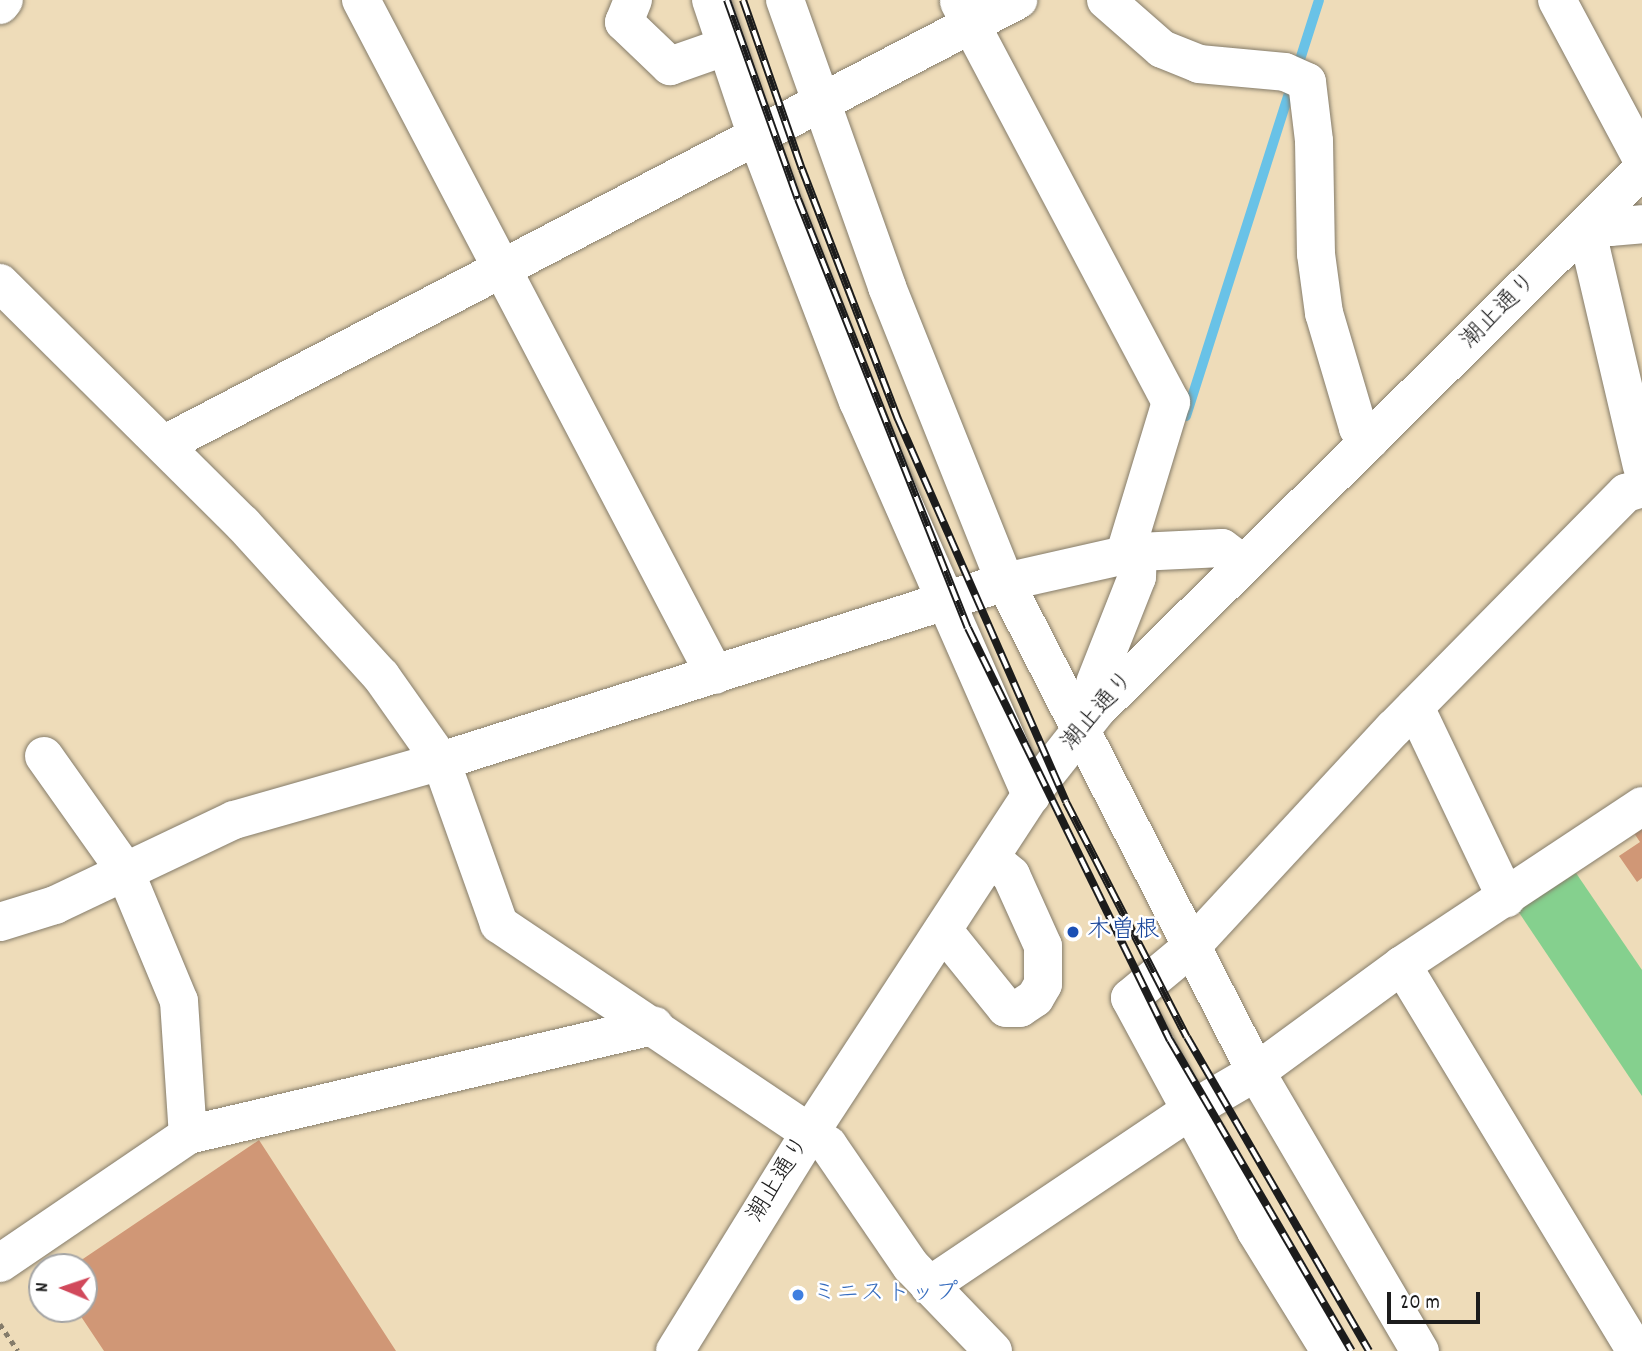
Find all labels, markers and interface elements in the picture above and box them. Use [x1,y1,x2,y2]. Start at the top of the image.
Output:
street label: 潮止通り [1456,268,1544,356]
street label: 潮止通り [1057,666,1141,758]
place label: 木曽根 [1087,918,1159,946]
marker: 木曽根 [1065,924,1081,940]
street label: 潮止通り [742,1132,818,1228]
north arrow [28,1253,98,1323]
scale bar [1390,1278,1483,1322]
place label: ミニストップ [812,1281,956,1309]
text: N [30,1282,57,1292]
marker: ミニストップ [790,1287,806,1303]
text: 20 m [1400,1289,1440,1319]

